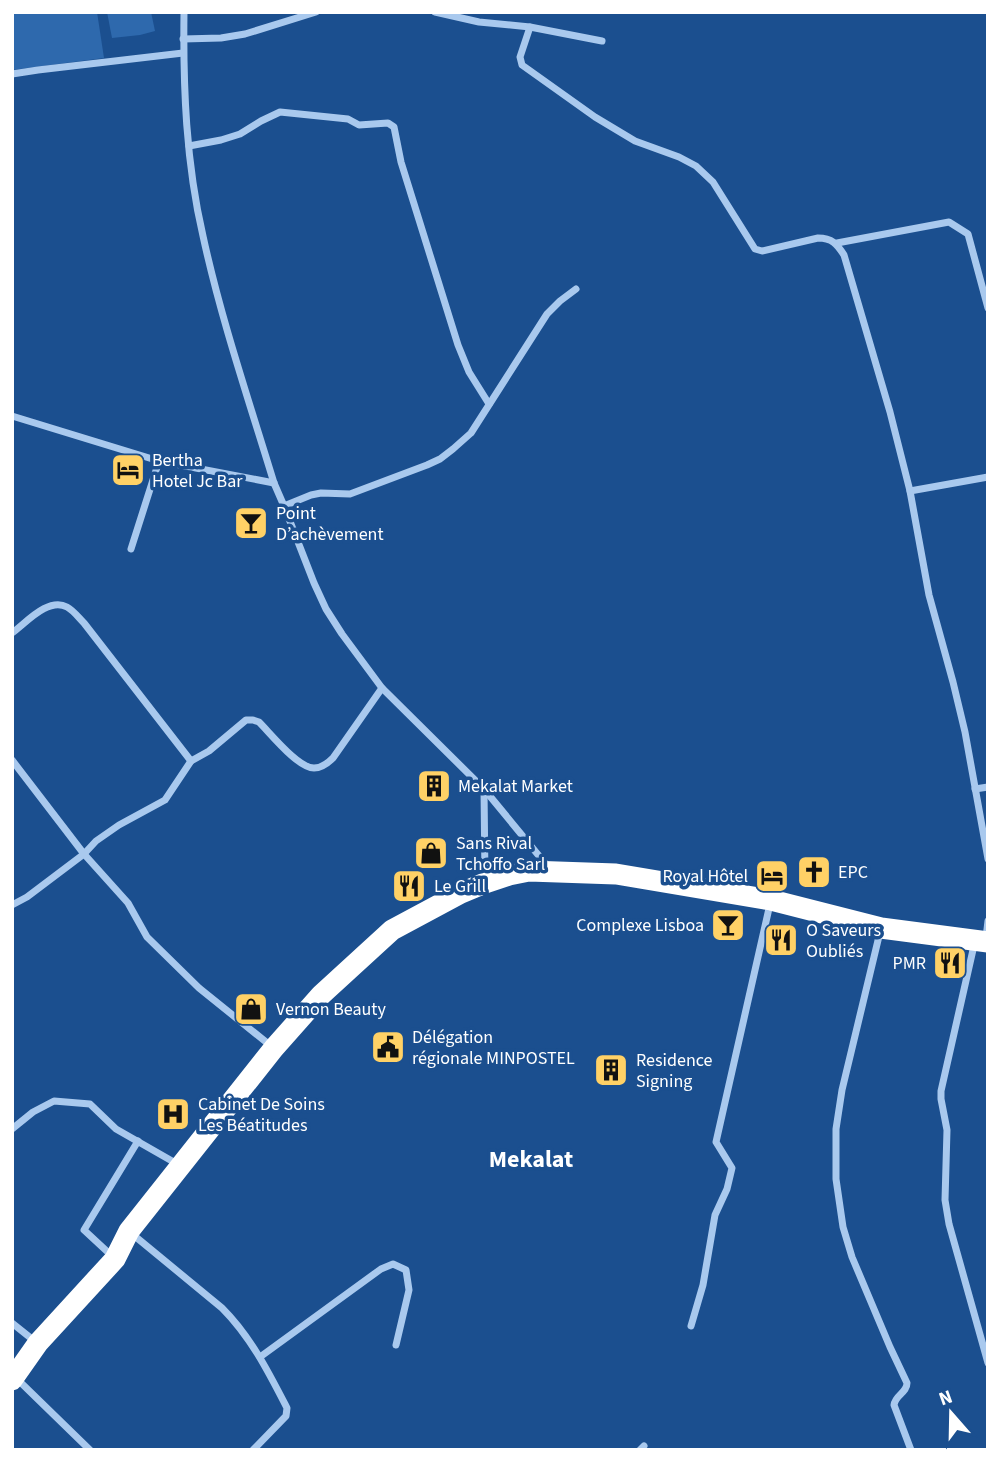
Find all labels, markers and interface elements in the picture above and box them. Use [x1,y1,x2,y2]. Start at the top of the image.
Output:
place label: Bertha Hotel Jc Bar [152,448,243,494]
hotel icon: Bertha Hotel Jc Bar [109,451,147,489]
place label: Point D’achèvement [276,501,384,547]
bar icon: Point D’achèvement [232,504,270,542]
building icon: Mekalat Market [415,767,453,805]
place label: Mekalat Market [458,774,573,799]
place label: Sans Rival Tchoffo Sarl [456,831,545,877]
shop icon: Sans Rival Tchoffo Sarl [412,834,450,872]
church icon: EPC [795,853,833,891]
hotel icon: Royal Hôtel [753,857,791,895]
place label: EPC [838,860,868,885]
place label: Royal Hôtel [662,864,748,889]
restaurant icon: Le Grill [390,867,428,905]
place label: Le Grill [434,874,486,899]
bar icon: Complexe Lisboa [709,906,747,944]
place label: Complexe Lisboa [576,913,704,938]
place label: O Saveurs Oubliés [806,918,881,964]
restaurant icon: O Saveurs Oubliés [762,921,800,959]
restaurant icon: PMR [931,944,969,982]
place label: PMR [892,951,926,976]
shop icon: Vernon Beauty [232,990,270,1028]
place label: Vernon Beauty [276,997,386,1022]
place label: Délégation régionale MINPOSTEL [412,1025,575,1071]
public building icon: Délégation régionale MINPOSTEL [369,1028,407,1066]
place label: Residence Signing [636,1048,713,1094]
building icon: Residence Signing [592,1051,630,1089]
place label: Cabinet De Soins Les Béatitudes [198,1092,325,1138]
hospital icon: Cabinet De Soins Les Béatitudes [154,1095,192,1133]
district label: Mekalat [489,1142,573,1177]
north arrow [916,1378,986,1448]
text: N [935,1384,956,1413]

